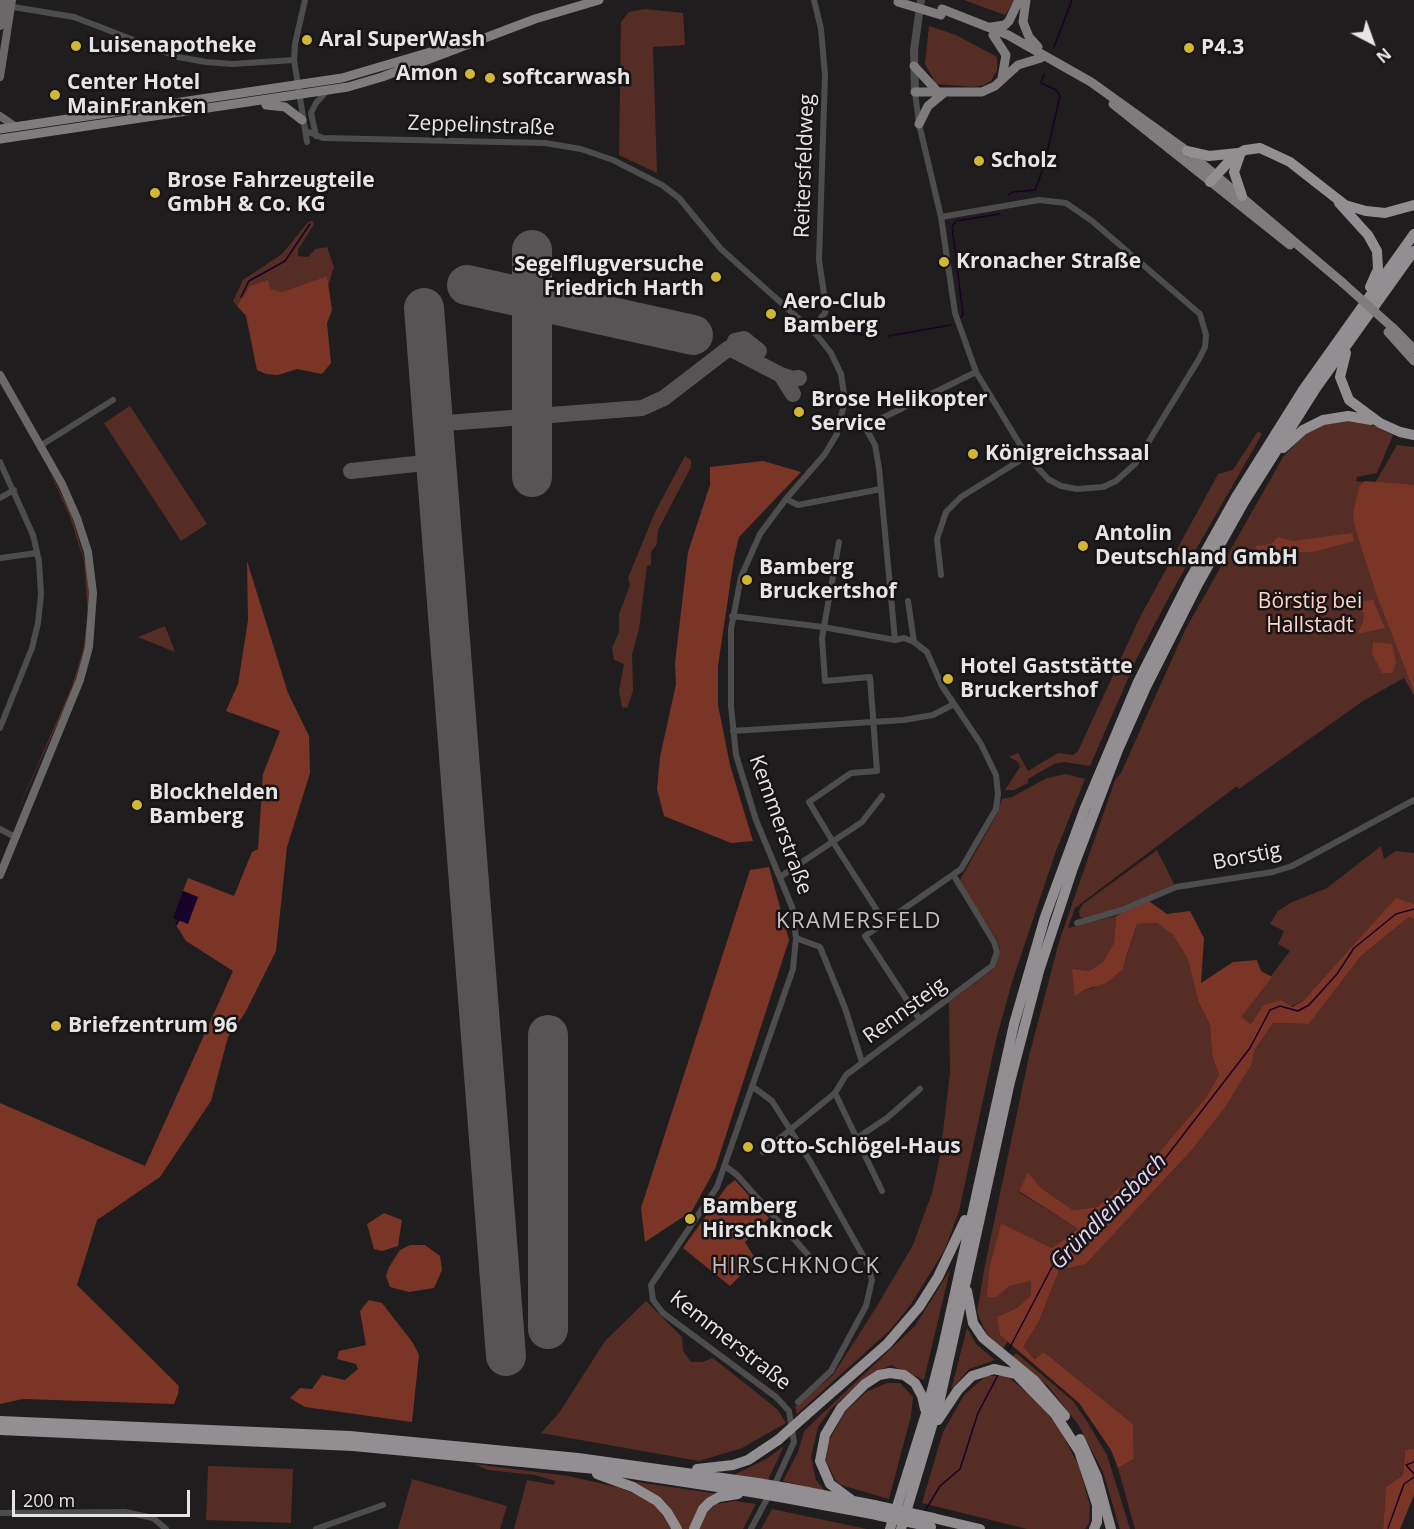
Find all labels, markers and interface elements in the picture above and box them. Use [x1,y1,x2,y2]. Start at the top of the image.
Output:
north arrow [1342,12,1402,72]
place label: Aral SuperWash [319,27,485,53]
place label: Luisenapotheke [88,33,256,59]
marker: Aral SuperWash [300,33,314,47]
place label: P4.3 [1201,35,1244,61]
marker: Luisenapotheke [69,39,83,53]
marker: P4.3 [1182,41,1196,55]
text: N [1372,43,1396,68]
place label: Amon [396,61,458,87]
place label: softcarwash [502,65,631,91]
marker: Amon [463,67,477,81]
place label: Center Hotel MainFranken [67,70,206,120]
marker: softcarwash [483,71,497,85]
marker: Center Hotel MainFranken [48,88,62,102]
street label: Reitersfeldweg [790,93,820,239]
street label: Zeppelinstraße [407,111,555,141]
place label: Scholz [991,148,1057,174]
marker: Scholz [972,154,986,168]
place label: Brose Fahrzeugteile GmbH & Co. KG [167,168,375,218]
marker: Brose Fahrzeugteile GmbH & Co. KG [148,186,162,200]
place label: Kronacher Straße [956,249,1141,275]
place label: Segelflugversuche Friedrich Harth [514,252,704,302]
marker: Kronacher Straße [937,255,951,269]
marker: Segelflugversuche Friedrich Harth [709,270,723,284]
place label: Aero-Club Bamberg [783,289,886,339]
marker: Aero-Club Bamberg [764,307,778,321]
place label: Brose Helikopter Service [811,387,988,437]
marker: Brose Helikopter Service [792,405,806,419]
place label: Königreichssaal [985,441,1150,467]
marker: Königreichssaal [966,447,980,461]
place label: Antolin Deutschland GmbH [1095,521,1298,571]
marker: Antolin Deutschland GmbH [1076,539,1090,553]
place label: Bamberg Bruckertshof [759,555,897,605]
marker: Bamberg Bruckertshof [740,573,754,587]
park label: Börstig bei Hallstadt [1258,589,1362,639]
place label: Hotel Gaststätte Bruckertshof [960,654,1133,704]
marker: Hotel Gaststätte Bruckertshof [941,672,955,686]
street label: Kemmerstraße [743,752,817,898]
place label: Blockhelden Bamberg [149,780,278,830]
marker: Blockhelden Bamberg [130,798,144,812]
street label: Borstig [1211,838,1283,876]
district label: KRAMERSFELD [776,909,942,935]
street label: Rennsteig [859,972,951,1050]
place label: Briefzentrum 96 [68,1013,238,1039]
marker: Briefzentrum 96 [49,1019,63,1033]
place label: Otto-Schlögel-Haus [760,1134,961,1160]
marker: Otto-Schlögel-Haus [741,1140,755,1154]
water label: Gründleinsbach [1045,1148,1173,1276]
place label: Bamberg Hirschknock [702,1194,833,1244]
marker: Bamberg Hirschknock [683,1212,697,1226]
district label: HIRSCHKNOCK [711,1254,881,1280]
street label: Kemmerstraße [665,1286,795,1396]
scale bar [15,1478,194,1516]
text: 200 m [23,1488,75,1512]

